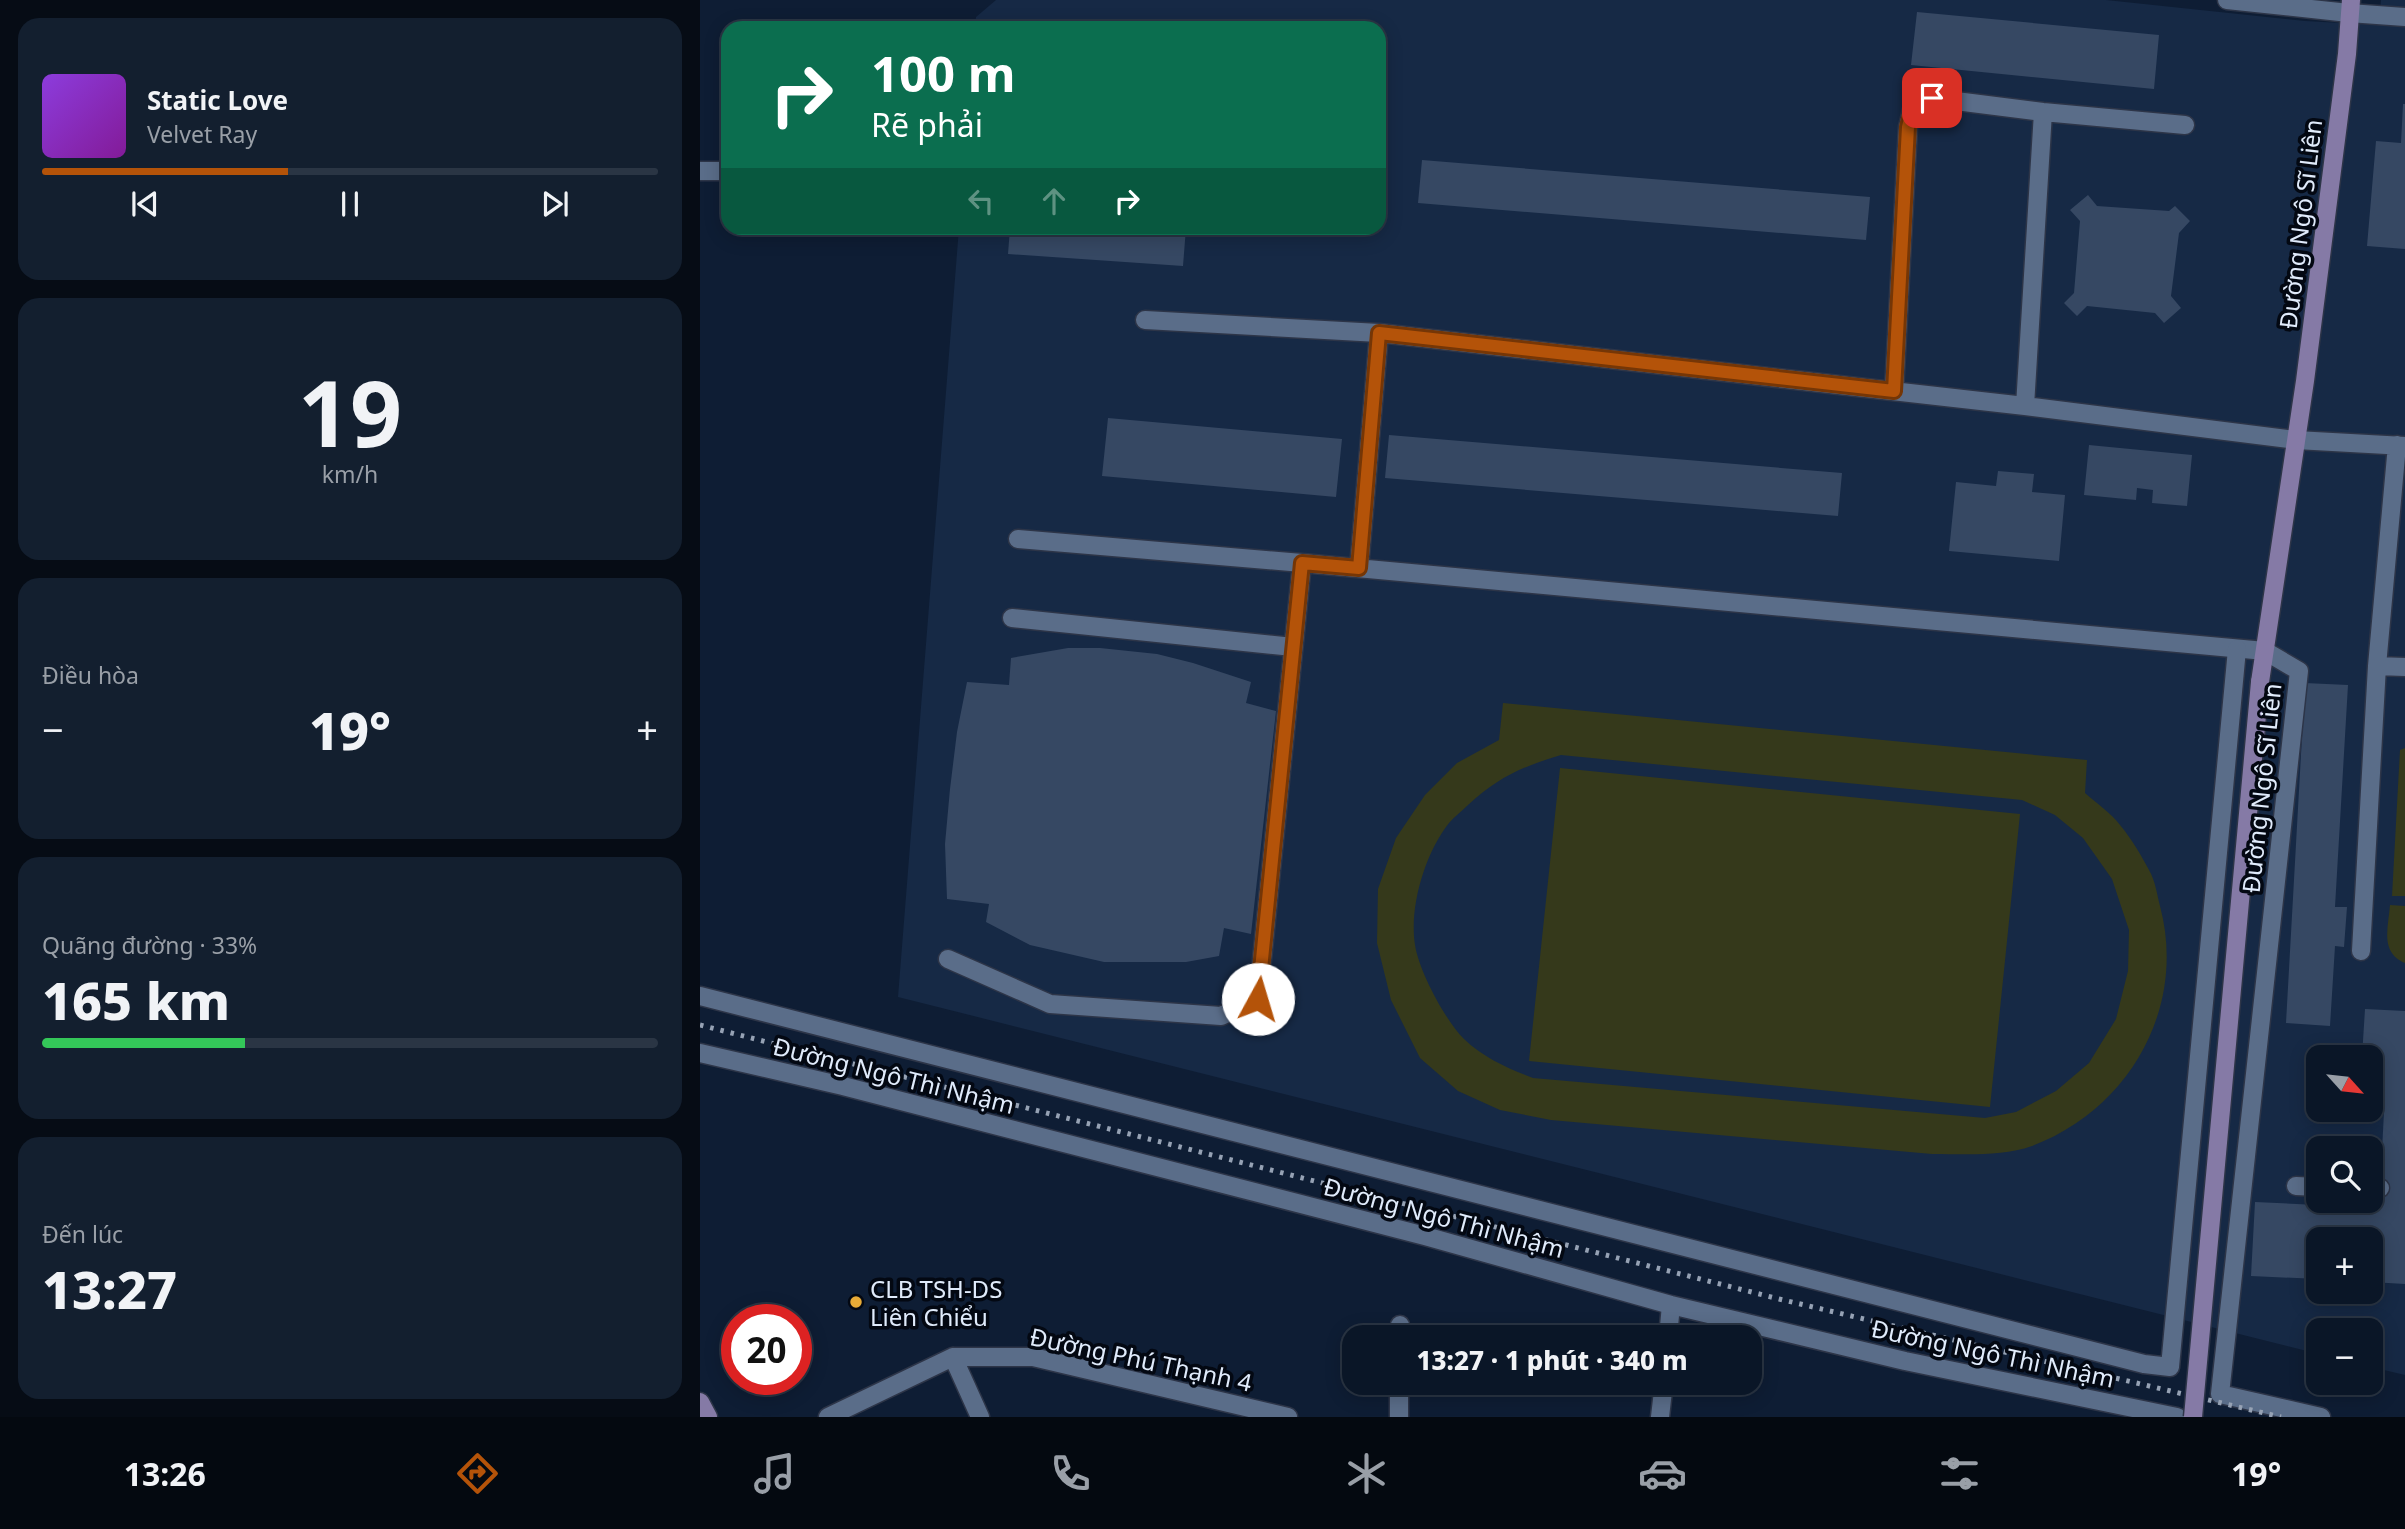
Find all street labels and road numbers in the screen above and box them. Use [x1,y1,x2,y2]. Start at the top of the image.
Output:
street label: Đường Ngô Sĩ Liên [2271,117,2329,331]
street label: Đường Ngô Sĩ Liên [2234,681,2288,895]
street label: Đường Ngô Thì Nhậm [770,1029,1018,1121]
street label: Đường Ngô Thì Nhậm [1320,1169,1568,1265]
street label: Đường Ngô Thì Nhậm [1868,1311,2118,1395]
street label: Đường Phú Thạnh 4 [1027,1319,1255,1399]

